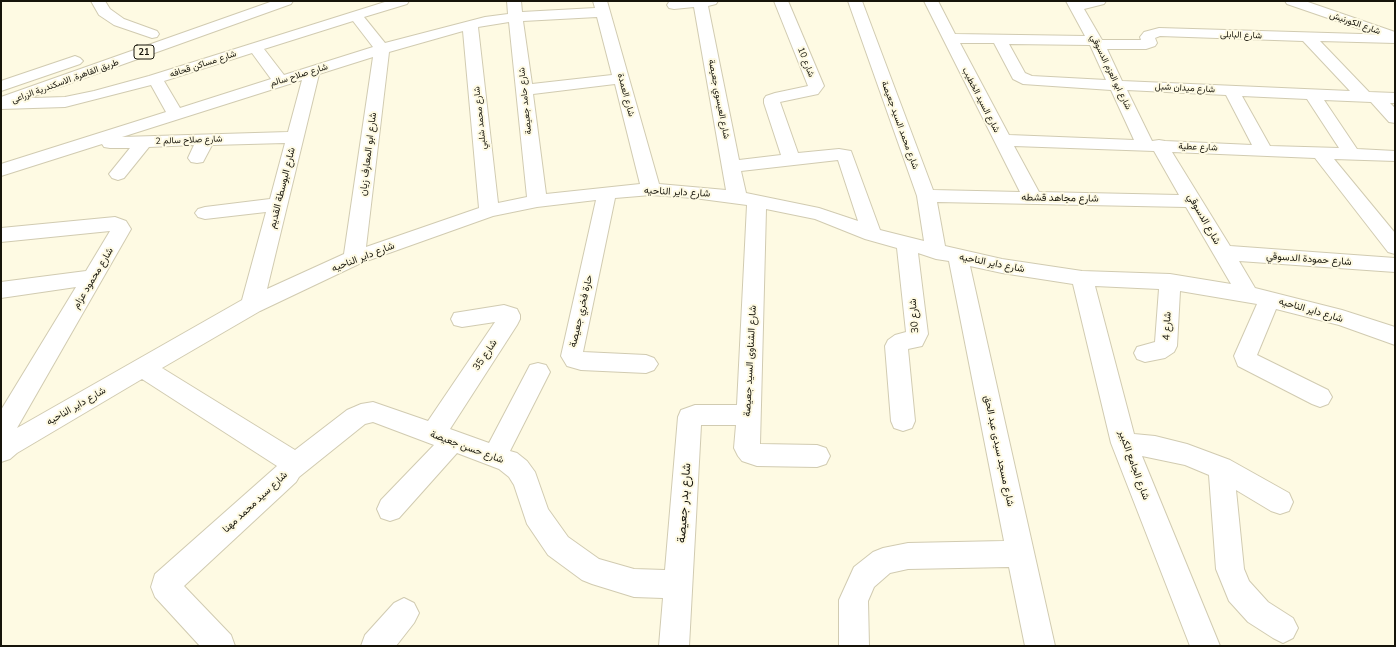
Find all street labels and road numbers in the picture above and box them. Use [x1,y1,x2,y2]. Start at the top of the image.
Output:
street label: شارع الكورنيش [1328,9,1382,37]
street label: شارع البابلى [1220,29,1262,41]
street label: شارع ابو العزم الدسوقي [1088,33,1134,111]
road number: 21 [134,45,154,59]
street label: شارع 10 [795,45,817,79]
street label: شارع مساكن قحافه [168,48,238,80]
street label: طريق القاهرة, الاسكندرية الزراعى [10,57,120,105]
street label: شارع العيسوي جعيصة [706,58,732,140]
street label: شارع صلاح سالم [269,61,329,89]
street label: شارع السيد الخطيب [960,66,1002,134]
street label: شارع حامد جعيصة [516,67,534,135]
street label: شارع العمدة [615,72,637,118]
street label: شارع محمد السيد جعيصة [879,79,921,171]
street label: شارع ميدان شبل [1155,81,1215,95]
street label: شارع محمد شلبي [471,86,489,150]
street label: شارع ابو المعارف زيان [357,111,379,197]
street label: شارع صلاح سالم 2 [155,133,223,147]
street label: شارع عطية [1178,141,1218,153]
street label: شارع البوسطة القديم [266,146,298,230]
street label: شارع داير الناحيه [644,184,710,200]
street label: شارع مجاهد قشطه [1021,191,1099,205]
street label: شارع الدسوقي [1185,191,1223,247]
street label: شارع داير الناحيه [330,239,396,275]
street label: شارع محمود عزام [70,245,116,311]
street label: شارع حمودة الدسوقي [1266,250,1352,268]
street label: شارع داير الناحيه [958,251,1026,275]
street label: حارة فخري جعيصة [567,274,595,348]
street label: شارع داير الناحيه [1277,295,1345,325]
street label: شارع 30 [907,298,921,334]
street label: شارع الشناوى السيد جعيصة [741,305,759,417]
street label: شارع 4 [1160,311,1174,341]
street label: شارع 35 [470,337,500,373]
street label: شارع داير الناحيه [44,384,108,428]
street label: شارع مسجد سيدى عبد الحق [981,394,1017,508]
street label: شارع حسن جعيصة [429,428,505,466]
street label: شارع الجامع الكبير [1116,429,1152,501]
street label: شارع بدر جعيصة [674,462,694,544]
street label: شارع سيد محمد مهنا [220,469,290,535]

